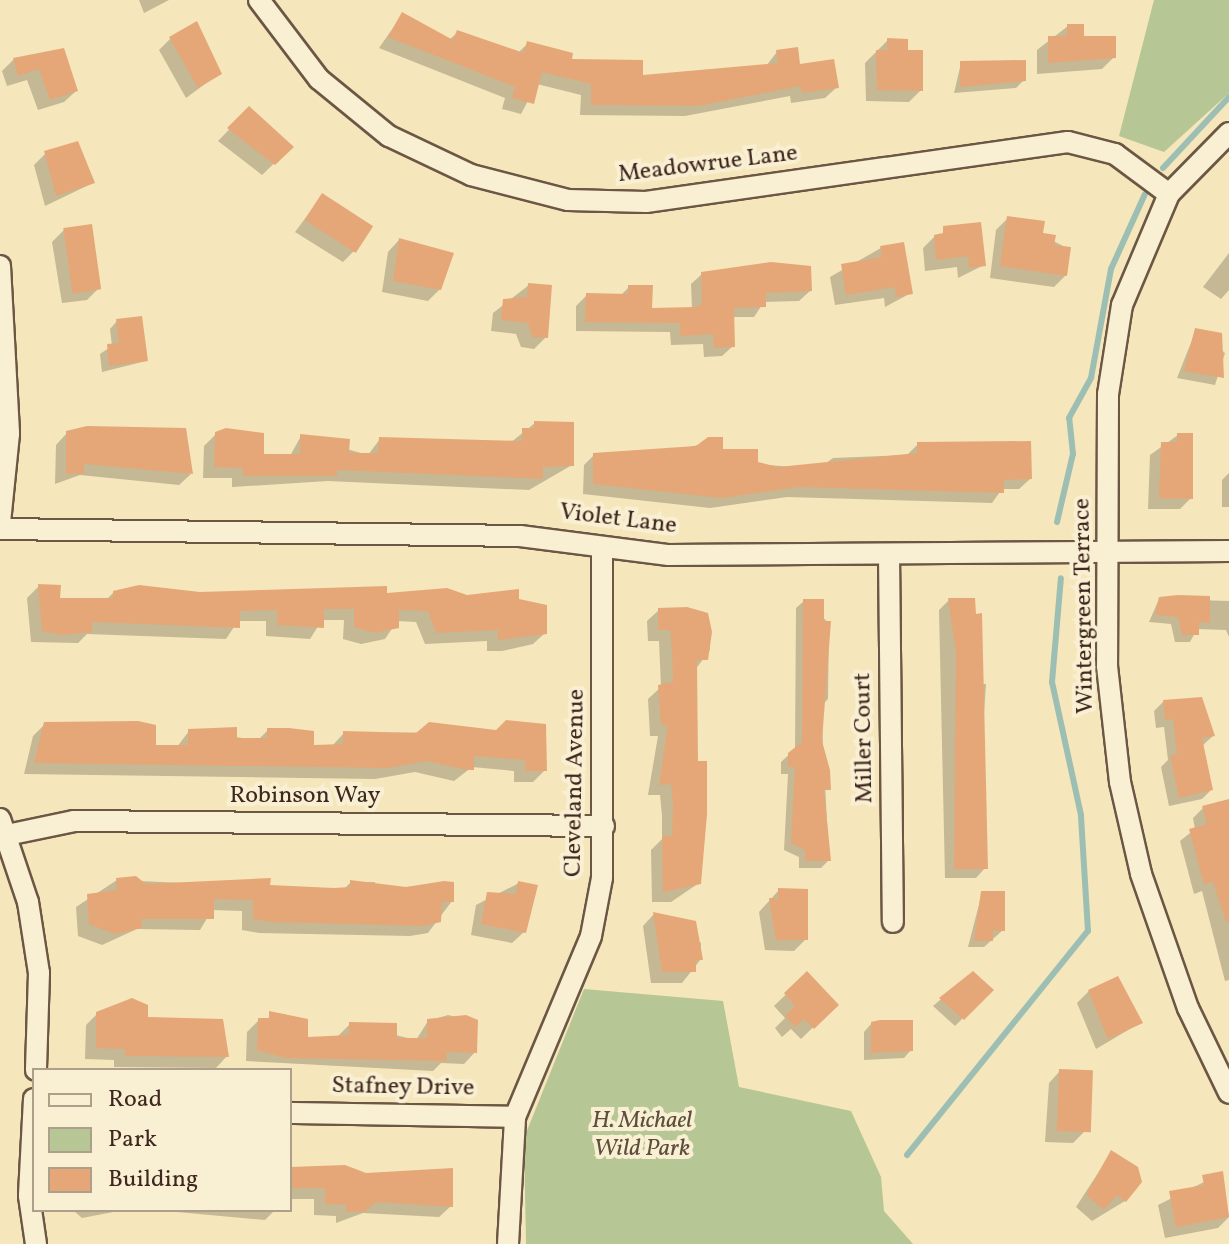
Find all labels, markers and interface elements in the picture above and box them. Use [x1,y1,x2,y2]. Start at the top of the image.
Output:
street label: Meadowrue Lane [617,140,799,190]
street label: Wintergreen Terrace [1069,497,1101,715]
street label: Violet Lane [558,499,678,541]
street label: Miller Court [849,672,881,804]
street label: Cleveland Avenue [560,689,592,877]
street label: Robinson Way [229,783,381,811]
legend [32,1068,292,1212]
street label: Stafney Drive [331,1072,475,1104]
text: Road [108,1083,162,1117]
park label: H. Michael Wild Park [592,1108,692,1164]
text: Park [108,1123,157,1157]
text: Building [108,1163,198,1197]

